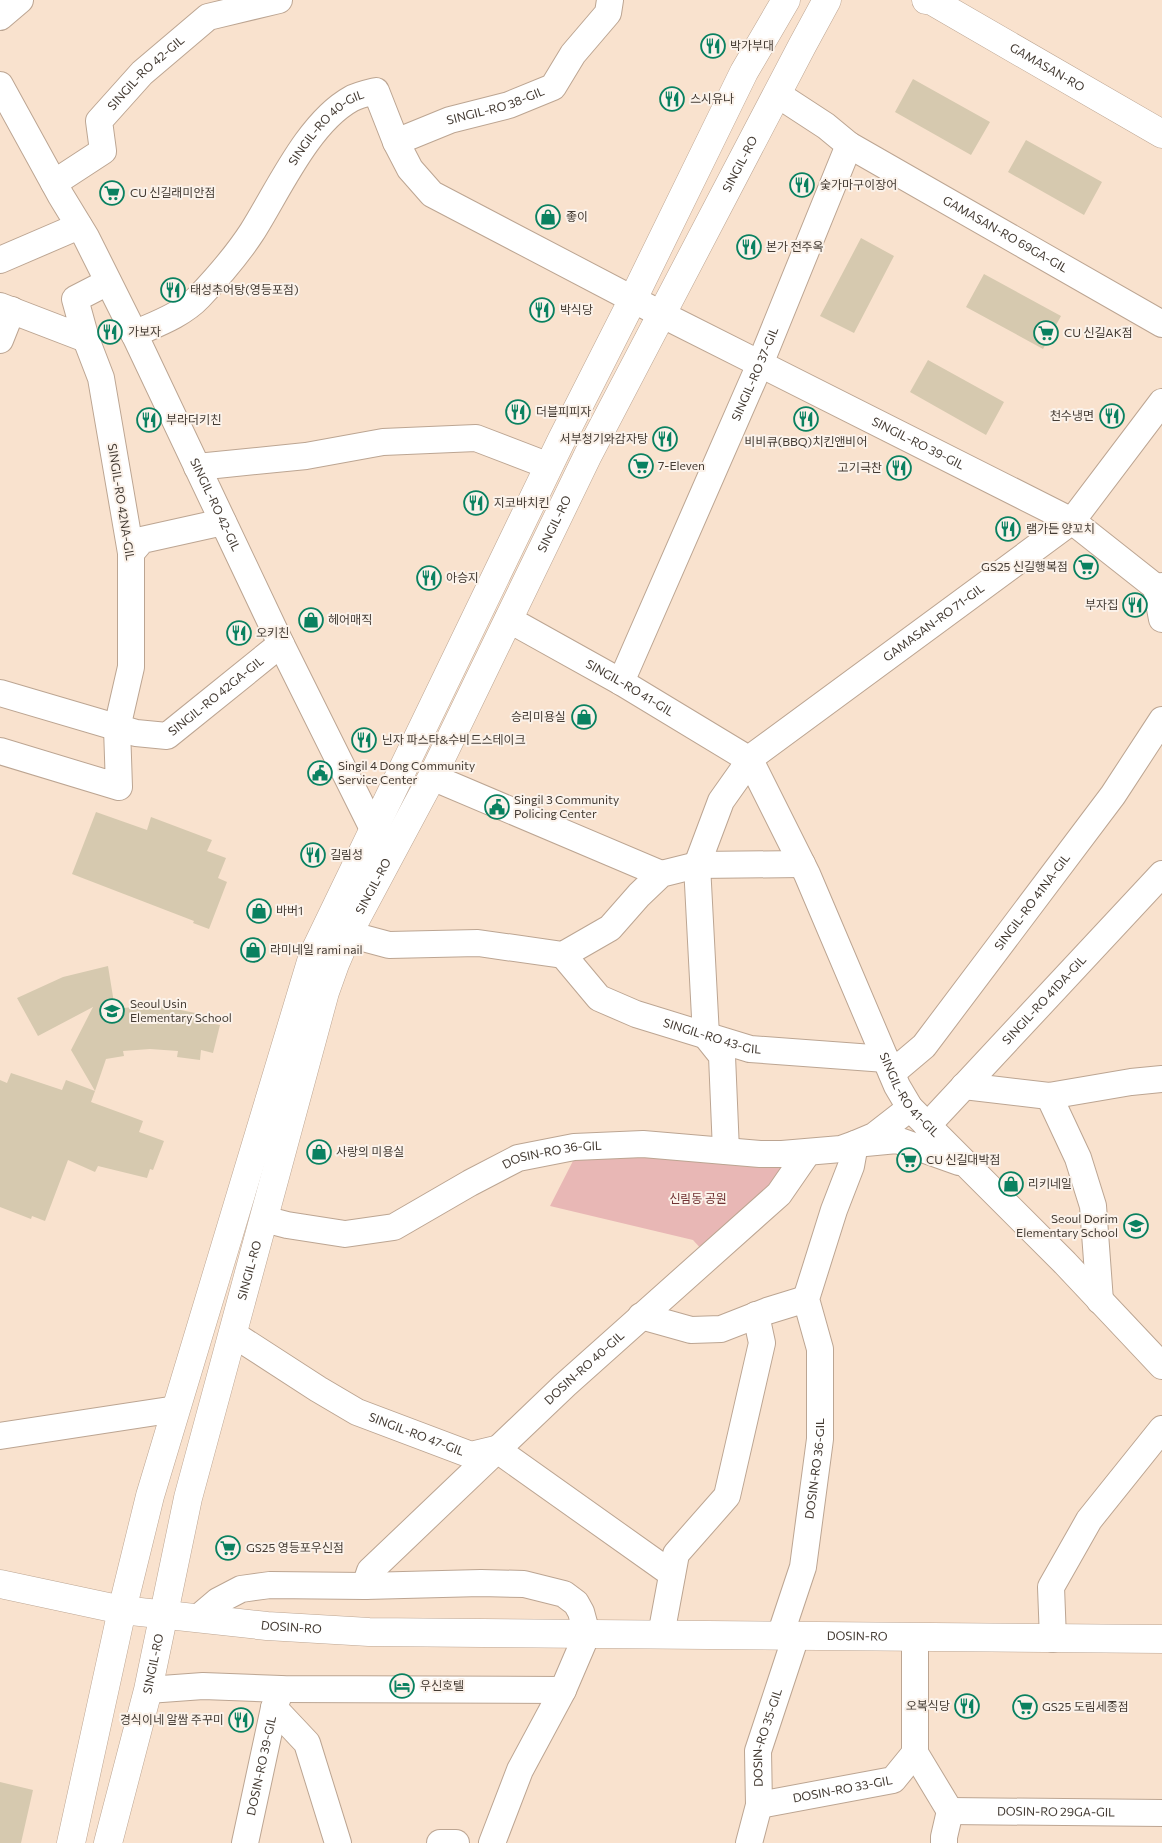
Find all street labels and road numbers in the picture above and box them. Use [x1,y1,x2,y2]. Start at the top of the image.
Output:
street label: SINGIL-RO 42-GIL [104,32,187,113]
street label: GAMASAN-RO [1008,40,1088,94]
street label: SINGIL-RO 38-GIL [445,83,546,127]
street label: SINGIL-RO 40-GIL [285,86,366,168]
street label: SINGIL-RO [719,133,760,194]
street label: GAMASAN-RO 69GA-GIL [941,192,1071,275]
street label: SINGIL-RO 37-GIL [728,324,780,423]
street label: SINGIL-RO 39-GIL [870,413,967,472]
street label: SINGIL-RO 42NA-GIL [106,442,138,562]
street label: SINGIL-RO 42-GIL [188,456,244,553]
street label: SINGIL-RO [534,493,573,554]
street label: GAMASAN-RO 71-GIL [880,580,987,664]
street label: SINGIL-RO 42GA-GIL [165,653,266,738]
street label: SINGIL-RO 41-GIL [584,656,677,718]
street label: SINGIL-RO 41NA-GIL [991,851,1072,952]
street label: SINGIL-RO [352,855,393,916]
street label: SINGIL-RO 41DA-GIL [999,952,1088,1047]
street label: SINGIL-RO 43-GIL [662,1015,762,1056]
street label: SINGIL-RO 41-GIL [878,1050,943,1139]
street label: DOSIN-RO 36-GIL [500,1138,602,1171]
street label: SINGIL-RO [234,1239,263,1302]
street label: DOSIN-RO 40-GIL [541,1328,626,1407]
street label: SINGIL-RO 47-GIL [367,1409,467,1458]
street label: DOSIN-RO 36-GIL [801,1418,826,1520]
street label: DOSIN-RO [260,1617,322,1635]
street label: DOSIN-RO [827,1628,888,1643]
street label: SINGIL-RO [139,1632,166,1695]
street label: DOSIN-RO 35-GIL [750,1686,784,1787]
street label: DOSIN-RO 39-GIL [243,1714,278,1817]
street label: DOSIN-RO 33-GIL [791,1772,893,1805]
street label: DOSIN-RO 29GA-GIL [997,1803,1115,1819]

